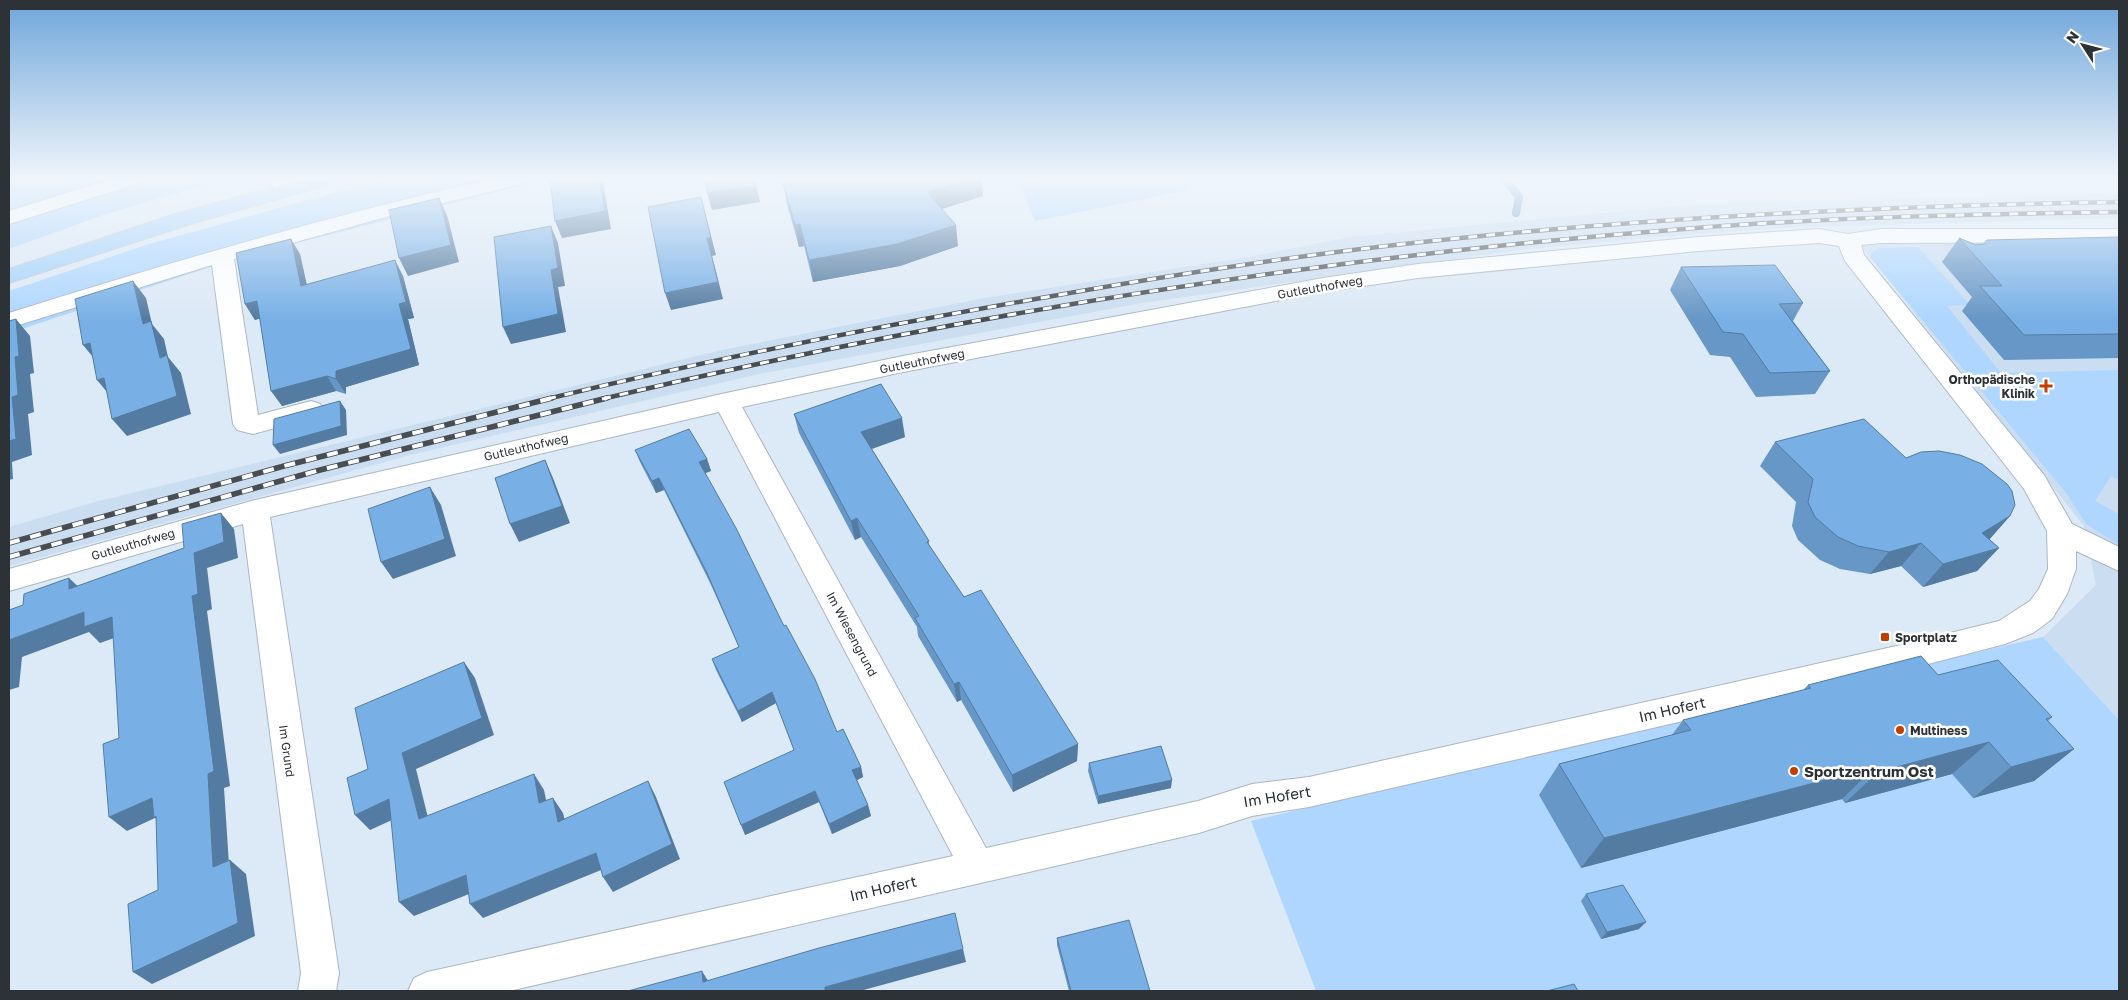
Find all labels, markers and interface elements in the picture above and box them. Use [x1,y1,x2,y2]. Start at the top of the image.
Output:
north arrow [2058,20,2108,70]
text: N [2062,28,2082,46]
street label: Gutleuthofweg [1276,272,1364,302]
street label: Gutleuthofweg [878,345,966,377]
place label: Orthopädische Klinik [1949,372,2035,401]
marker: Orthopädische Klinik [2039,379,2053,393]
street label: Gutleuthofweg [482,430,570,464]
street label: Gutleuthofweg [89,525,177,563]
street label: Im Wiesengrund [823,589,881,679]
place label: Sportplatz [1895,630,1957,645]
marker: Sportplatz [1879,631,1891,643]
street label: Im Hofert [1637,693,1707,725]
place label: Multiness [1910,723,1968,738]
street label: Im Grund [276,724,298,778]
marker: Multiness [1894,724,1906,736]
place label: Sportzentrum Ost [1804,762,1934,780]
marker: Sportzentrum Ost [1788,765,1800,777]
street label: Im Hofert [1242,782,1312,810]
street label: Im Hofert [848,872,918,904]

